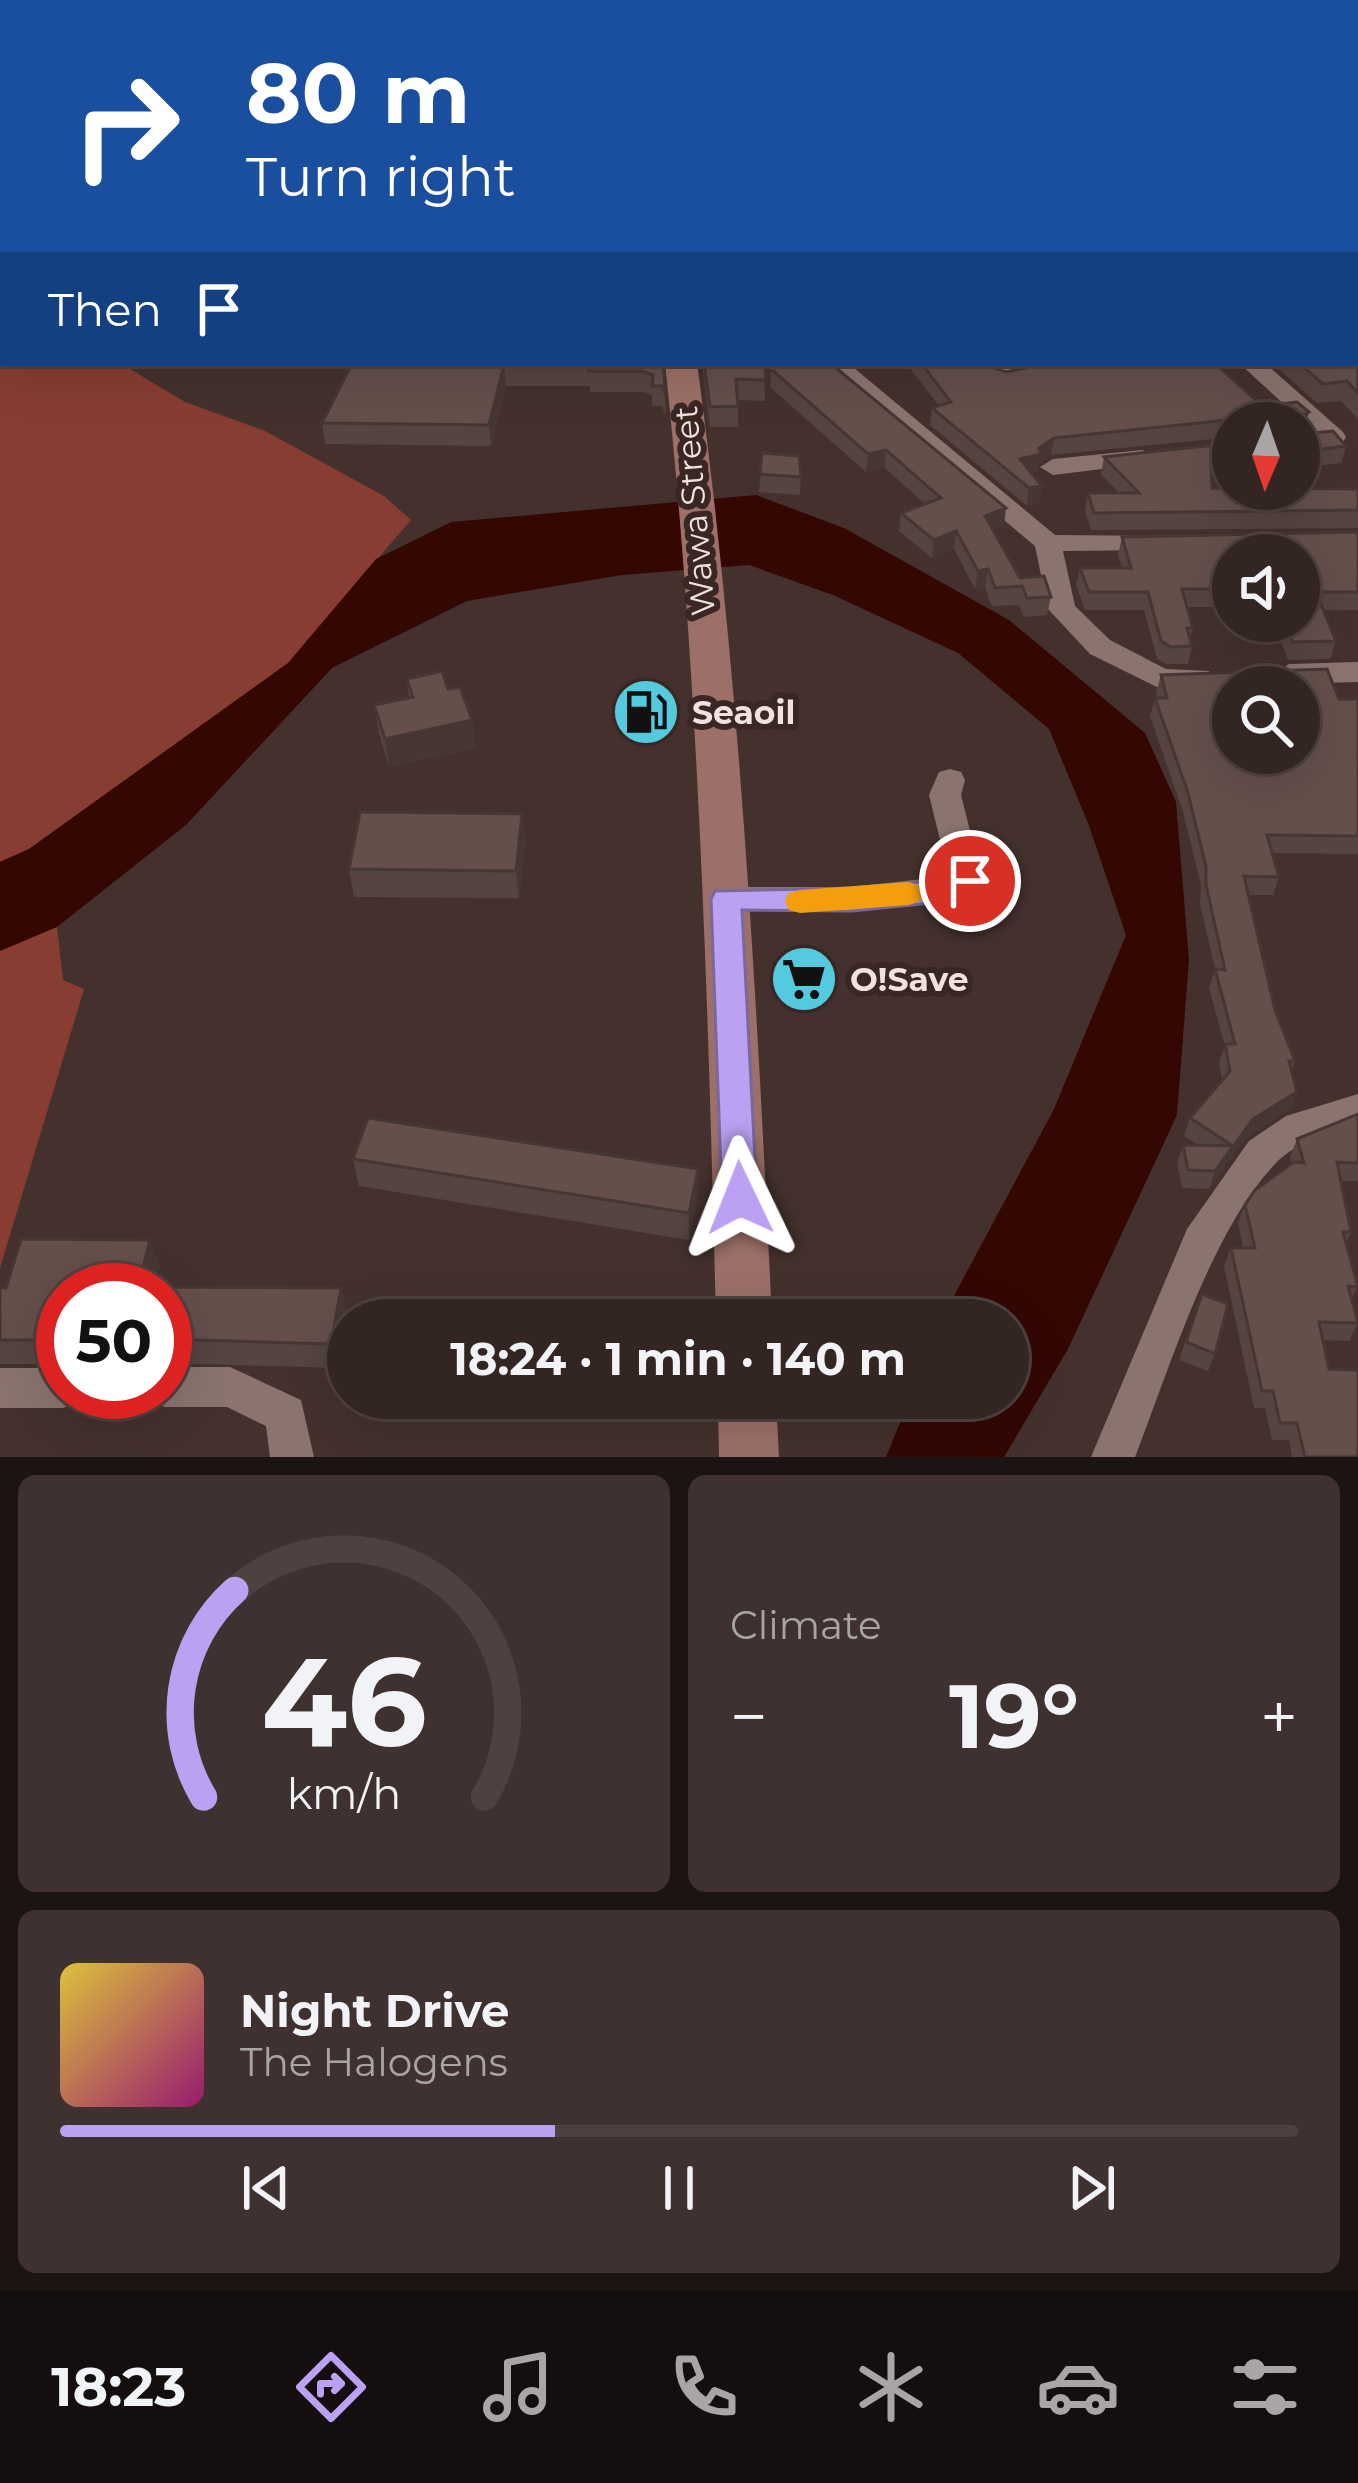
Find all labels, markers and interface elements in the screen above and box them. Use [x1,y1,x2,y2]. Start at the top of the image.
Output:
text: 80 m [246,42,470,144]
icon: right [48,48,204,204]
text: Turn right [246,144,516,210]
icon: arrive [186,276,252,342]
text: Then [48,282,162,337]
north arrow [1212,402,1320,510]
map controls [1212,402,1320,774]
street label: Wawa Street [665,405,723,617]
button: sound [1212,534,1320,642]
button: search [1212,666,1320,774]
fuel station icon: Seaoil [611,677,681,747]
place label: Seaoil [692,692,795,732]
pin [919,830,1021,932]
icon: arrive [937,848,1003,914]
supermarket icon: O!Save [769,944,839,1014]
place label: O!Save [850,959,969,999]
position arrow [677,1135,803,1261]
speed limit sign: 50 [36,1263,192,1419]
text: 18:24 · 1 min · 140 m [450,1331,906,1386]
text: Climate [730,1601,882,1649]
text: 46 [261,1625,427,1777]
text: 19° [949,1661,1079,1771]
text: − [730,1676,768,1757]
text: + [1260,1676,1298,1757]
text: km/h [287,1766,401,1819]
text: Night Drive [240,1983,509,2038]
text: The Halogens [240,2038,508,2086]
icon: previous [233,2155,299,2221]
icon: pause [646,2155,712,2221]
icon: next [1059,2155,1125,2221]
icon: directions [289,2345,373,2429]
icon: music [476,2345,560,2429]
icon: phone [662,2345,746,2429]
icon: climate [849,2345,933,2429]
icon: car [1036,2345,1120,2429]
icon: filters [1223,2345,1307,2429]
text: 18:23 [51,2354,186,2420]

